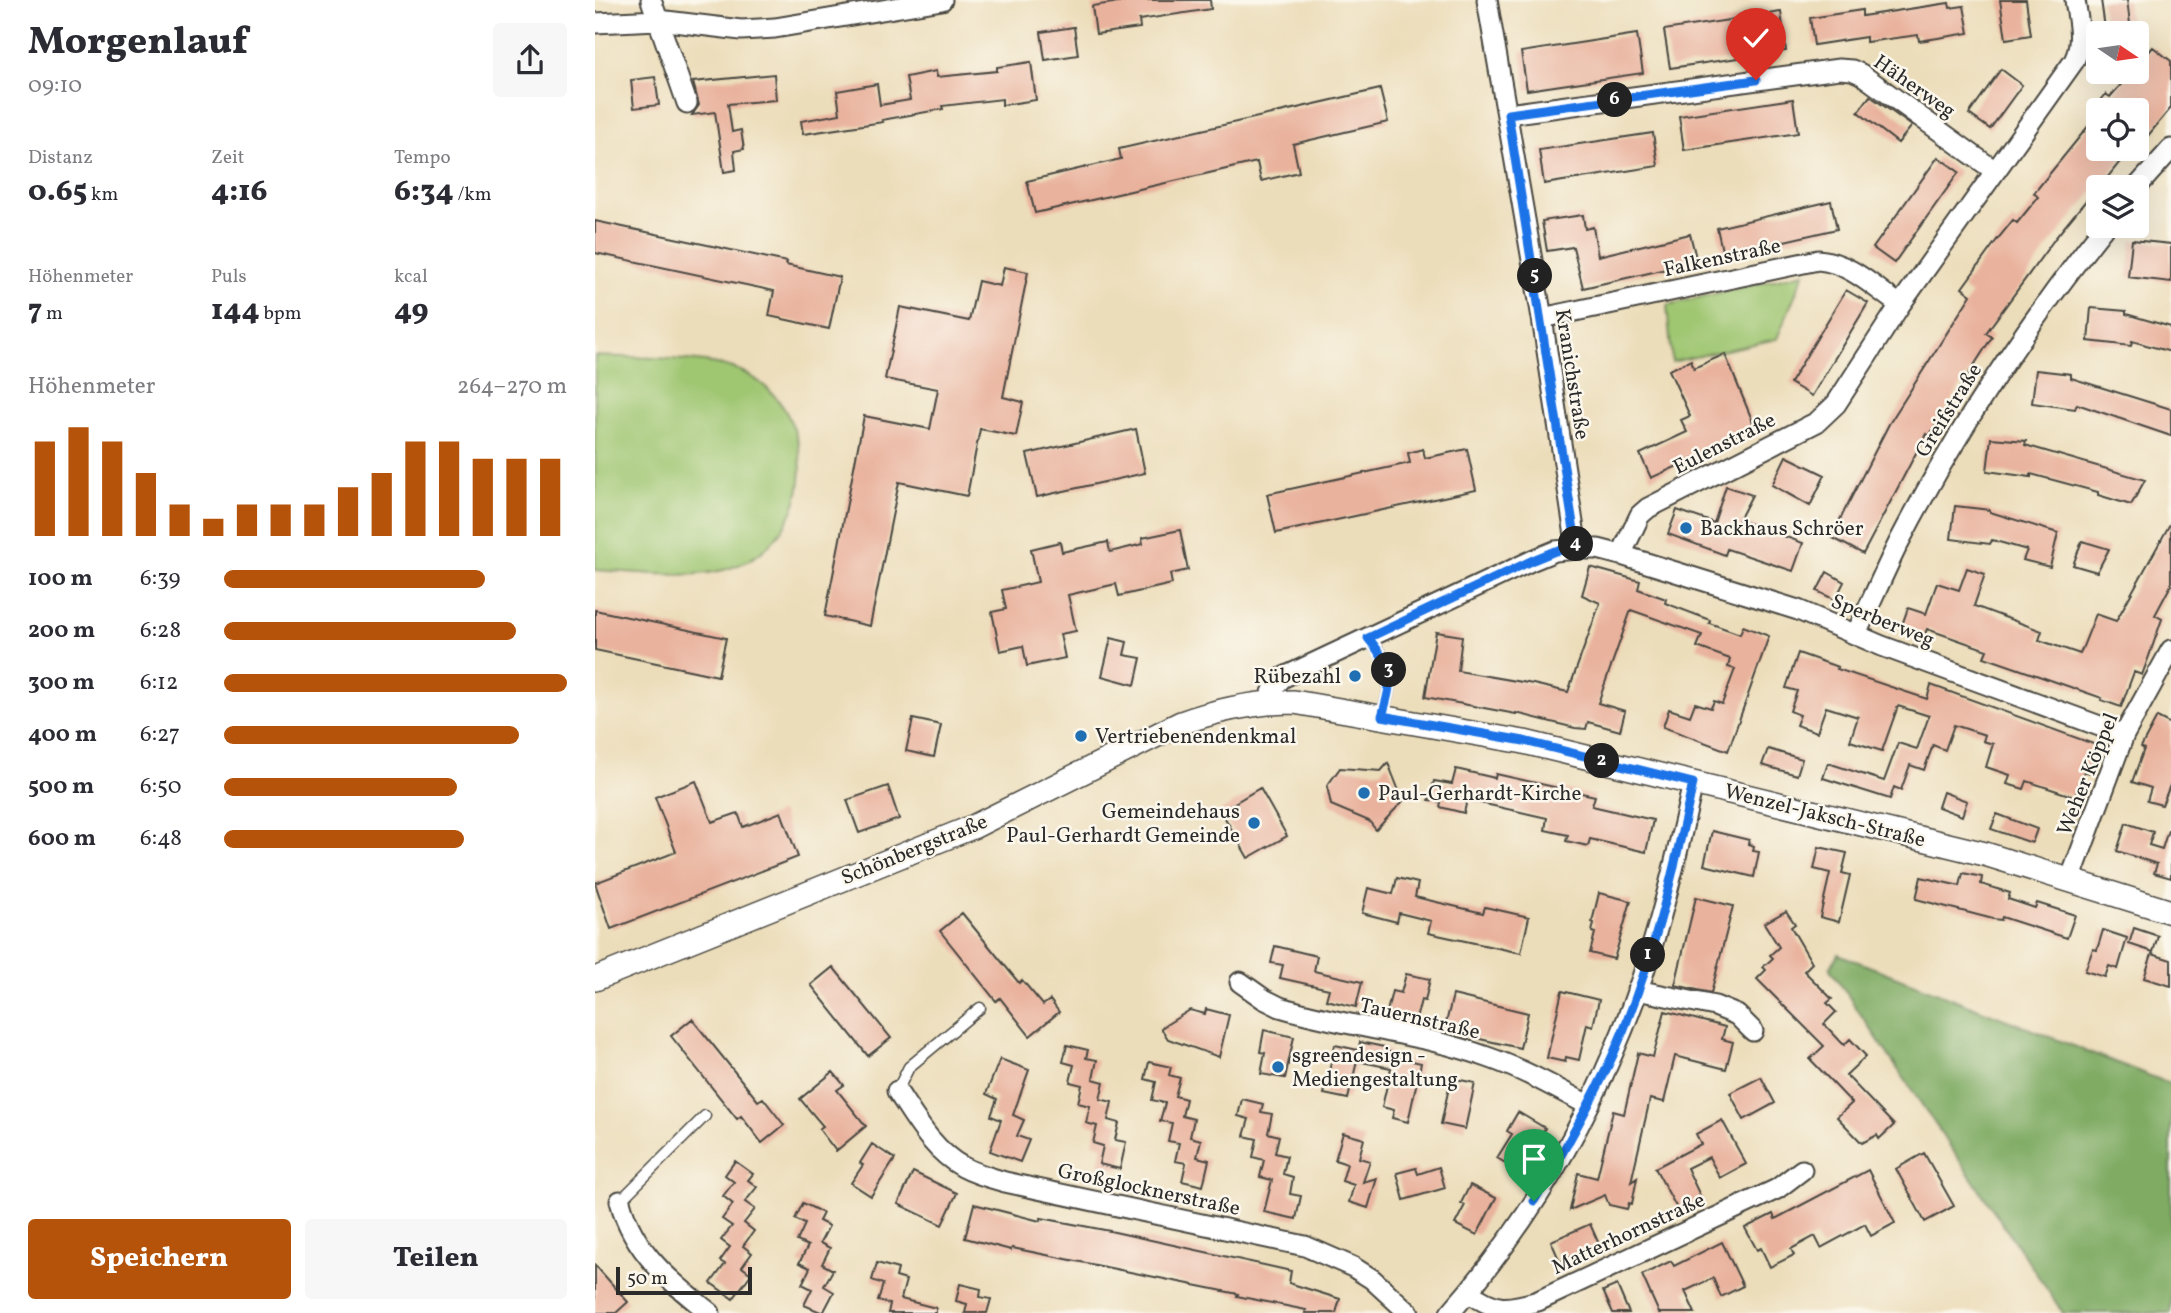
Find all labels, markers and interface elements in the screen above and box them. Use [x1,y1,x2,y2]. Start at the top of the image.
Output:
pin [1726,8,1786,80]
text: Morgenlauf [28,17,248,70]
icon: check [1737,19,1775,57]
north arrow [2086,21,2149,84]
map controls [2086,21,2149,238]
button: share [493,23,567,97]
street label: Häherweg [1867,48,1961,126]
text: 09:10 [28,70,82,102]
pin: 6 [1597,82,1633,118]
text: 6 [1609,86,1620,112]
button: locate [2086,98,2149,161]
text: Distanz [28,145,93,171]
text: Zeit [211,145,244,171]
text: Tempo [394,145,451,171]
text: 0.65 [28,171,87,213]
text: 4:16 [211,171,268,213]
text: 6:34 [394,171,454,213]
button: layers [2086,175,2149,238]
text: km [87,182,118,208]
text: /km [454,182,492,208]
street label: Falkenstraße [1661,232,1784,285]
pin: 5 [1517,258,1553,294]
text: 5 [1530,262,1539,288]
text: Höhenmeter [28,264,133,290]
text: Puls [211,264,247,290]
text: kcal [394,264,428,290]
text: 7 [28,290,42,332]
text: 144 [211,290,260,332]
text: 49 [394,290,429,332]
text: m [42,301,63,327]
text: bpm [260,301,301,327]
street label: Kranichstraße [1547,307,1596,442]
street label: Greifstraße [1909,358,1990,463]
text: Höhenmeter [28,371,155,403]
text: 264–270 m [457,371,567,403]
street label: Eulenstraße [1668,406,1781,483]
place label: Backhaus Schröer [1700,515,1864,544]
marker: Backhaus Schröer [1678,520,1694,536]
pin: 4 [1559,526,1593,562]
text: 4 [1570,530,1581,556]
text: 100 m [28,563,93,595]
text: 6:39 [140,563,180,595]
street label: Sperberweg [1826,587,1939,655]
text: 200 m [28,615,95,647]
text: 6:28 [140,615,181,647]
pin: 3 [1371,652,1407,688]
text: 3 [1384,656,1393,682]
place label: Rübezahl [1254,663,1341,692]
text: 300 m [28,667,95,699]
text: 6:12 [140,667,178,699]
marker: Rübezahl [1347,668,1363,684]
street label: Weher Köppel [2051,709,2126,840]
text: 400 m [28,719,97,751]
text: 6:27 [140,719,180,751]
place label: Vertriebenendenkmal [1095,723,1296,752]
marker: Vertriebenendenkmal [1073,728,1089,744]
pin: 2 [1585,744,1619,778]
text: 2 [1597,747,1606,773]
text: 500 m [28,771,94,803]
text: 6:50 [140,771,182,803]
street label: Wenzel-Jaksch-Straße [1721,777,1928,855]
place label: Paul-Gerhardt-Kirche [1378,780,1582,809]
marker: Paul-Gerhardt-Kirche [1356,785,1372,801]
place label: Gemeindehaus Paul-Gerhardt Gemeinde [1006,798,1240,851]
street label: Schönbergstraße [837,808,992,893]
marker: Gemeindehaus Paul-Gerhardt Gemeinde [1246,815,1262,831]
text: 600 m [28,823,96,855]
text: 6:48 [140,823,182,855]
pin: 1 [1631,937,1665,972]
text: 1 [1644,941,1651,967]
street label: Tauernstraße [1357,992,1483,1047]
place label: sgreendesign - Mediengestaltung [1292,1042,1458,1095]
marker: sgreendesign - Mediengestaltung [1270,1059,1286,1075]
pin [1504,1129,1564,1201]
icon: arrive [1515,1140,1553,1178]
street label: Großglocknerstraße [1055,1157,1243,1224]
street label: Matterhornstraße [1547,1186,1710,1283]
button: Speichern [28,1219,291,1299]
button: Teilen [305,1219,567,1299]
scale bar [616,1264,753,1296]
text: 50 m [627,1266,668,1292]

